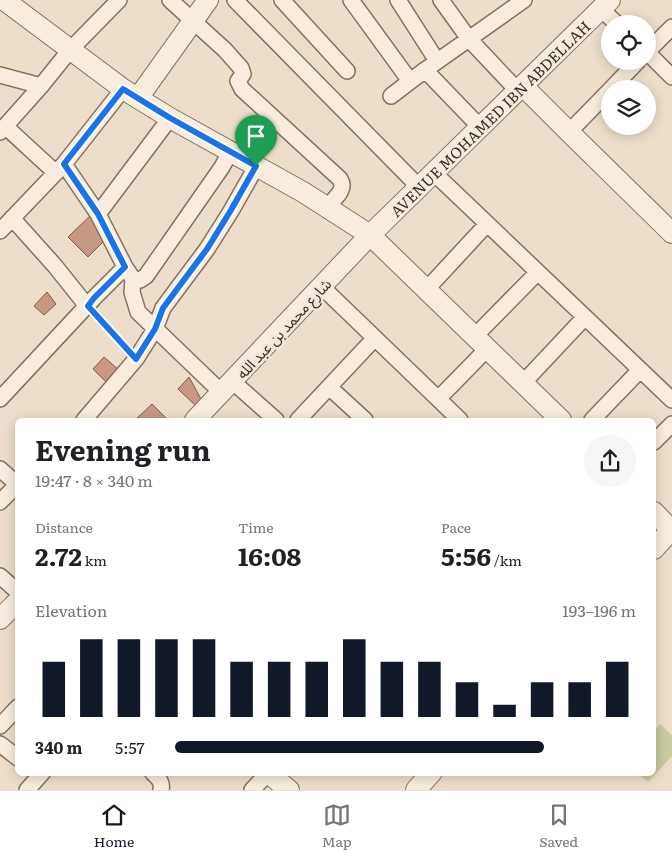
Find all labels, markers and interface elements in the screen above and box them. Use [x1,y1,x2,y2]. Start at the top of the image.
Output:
street label: AVENUE MOHAMED IBN ABDELLAH [384,14,595,221]
map controls [601,15,656,135]
button: locate [601,15,656,70]
button: layers [601,80,656,135]
pin [235,115,277,166]
icon: arrive [242,122,270,150]
street label: شارع محمد بن عبد الله [230,272,337,385]
text: Evening run [35,428,211,470]
button: share [584,435,636,487]
text: 19:47 · 8 × 340 m [35,468,153,492]
text: Distance [35,517,93,537]
text: Time [238,517,274,537]
text: Pace [441,517,471,537]
text: 2.72 [35,537,82,574]
text: 16:08 [238,537,301,574]
text: 5:56 [441,537,491,574]
text: km [82,550,107,570]
text: /km [491,550,522,570]
text: Elevation [35,598,107,622]
text: 193–196 m [562,598,636,622]
text: 340 m [35,735,83,759]
text: 5:57 [115,735,145,759]
tab: Home [94,801,134,851]
tab: Map [322,801,352,851]
tab: Saved [539,801,578,851]

